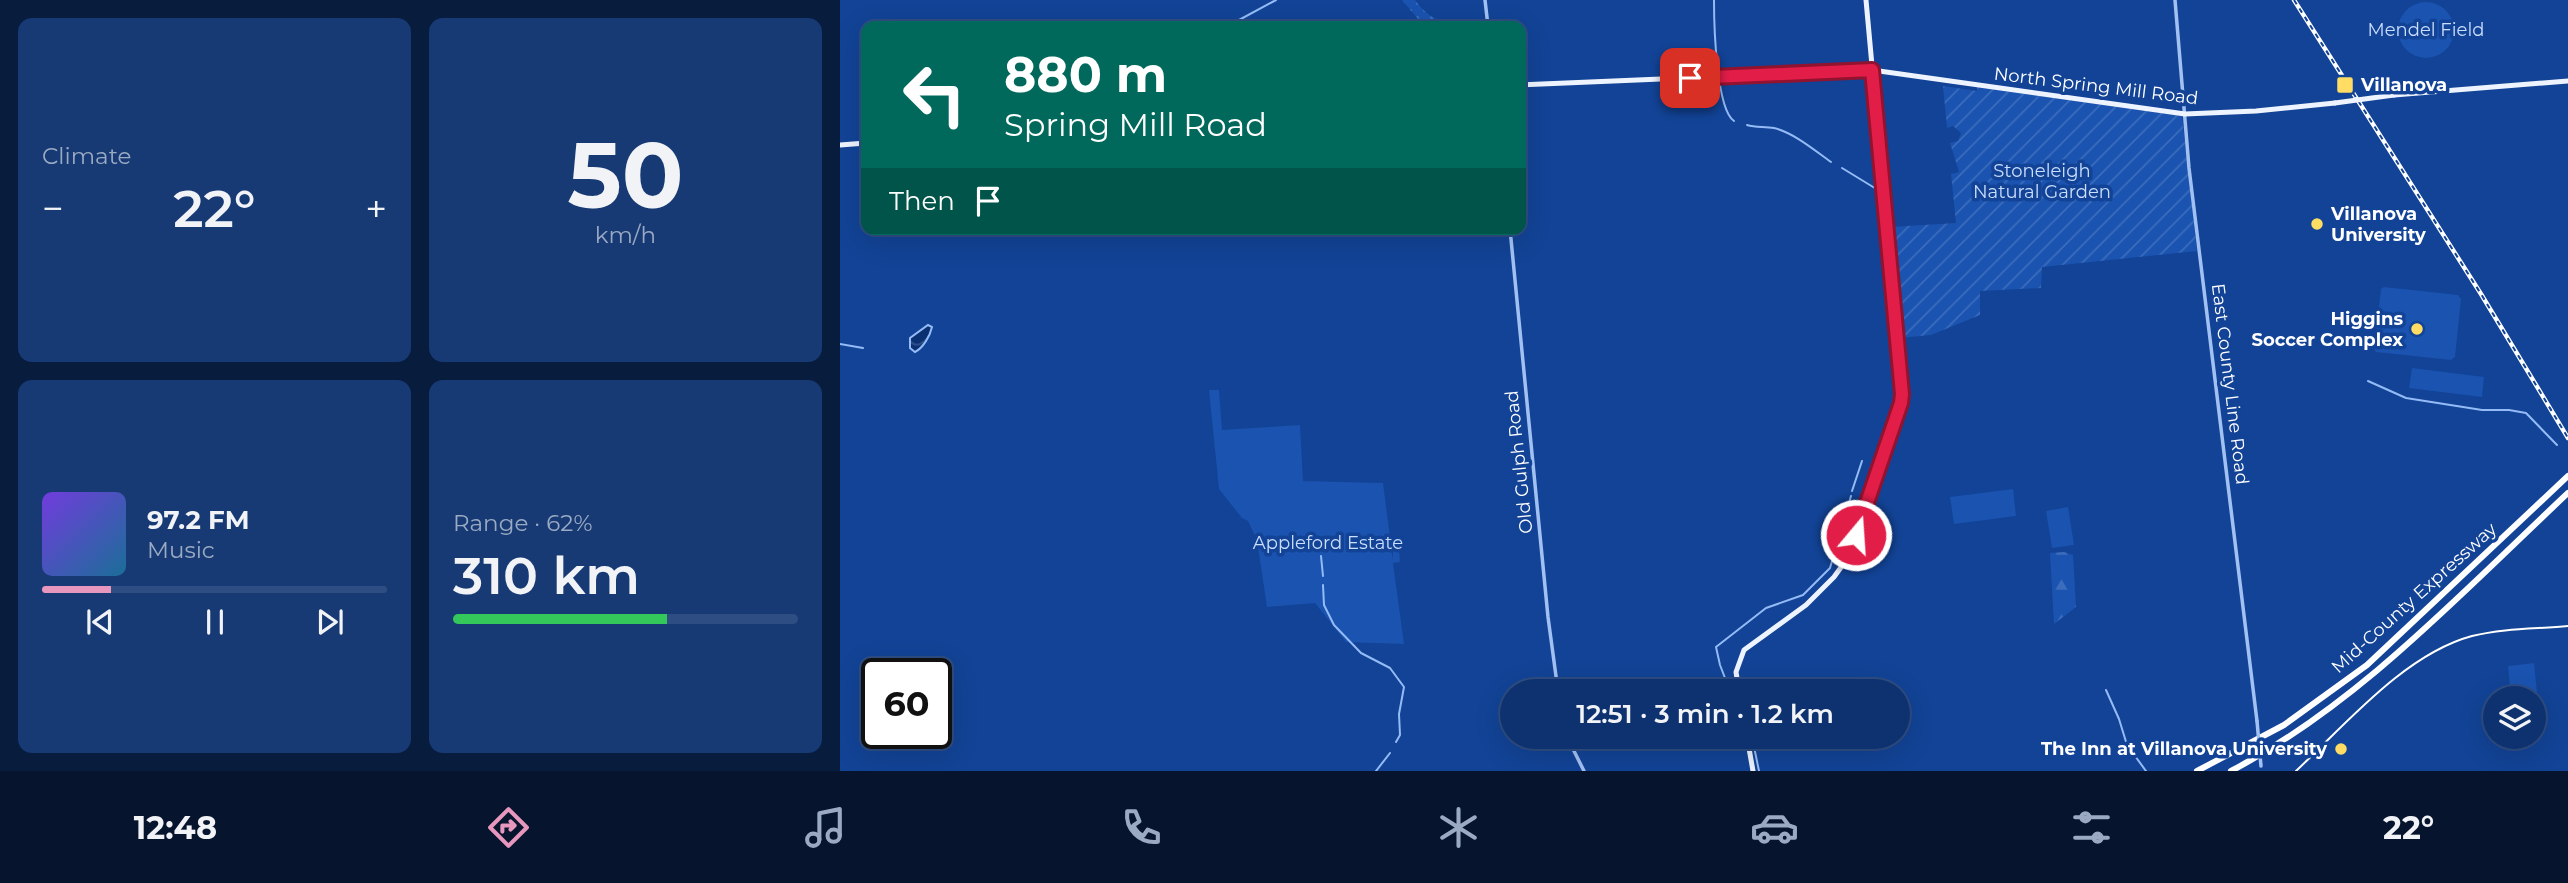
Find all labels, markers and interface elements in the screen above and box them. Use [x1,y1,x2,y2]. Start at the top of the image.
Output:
park label: Mendel Field [2367,19,2485,41]
text: 880 m [1004,45,1167,104]
pin [1660,48,1720,108]
icon: left [889,49,980,140]
icon: arrive [1671,59,1709,97]
street label: North Spring Mill Road [1993,63,2199,109]
place label: Villanova [2360,74,2447,96]
marker: Villanova [2335,75,2355,95]
text: Spring Mill Road [1004,105,1267,144]
text: 50 [568,120,683,231]
text: Climate [42,142,131,170]
park label: Stoneleigh Natural Garden [1973,160,2111,203]
text: 22° [173,177,256,240]
icon: arrive [969,182,1007,220]
text: − [42,185,64,232]
text: + [365,185,387,232]
text: Then [889,185,955,217]
place label: Villanova University [2330,203,2426,246]
marker: Villanova University [2309,216,2325,232]
text: km/h [595,221,656,249]
street label: East County Line Road [2207,282,2253,486]
place label: Higgins Soccer Complex [2251,308,2403,351]
marker: Higgins Soccer Complex [2409,321,2425,337]
street label: Old Gulph Road [1501,389,1537,535]
position arrow [1819,498,1893,572]
text: 97.2 FM [147,504,250,536]
text: Range · 62% [453,509,593,537]
street label: Mid-County Expressway [2327,518,2501,678]
park label: Appleford Estate [1253,532,1403,554]
text: Music [147,536,215,564]
text: 310 km [453,544,640,607]
icon: previous [81,603,119,641]
icon: pause [196,603,234,641]
icon: next [311,603,349,641]
speed limit sign: 60 [861,658,952,749]
map controls [2483,686,2546,749]
button: layers [2483,686,2546,749]
text: 12:51 · 3 min · 1.2 km [1576,698,1834,730]
place label: The Inn at Villanova University [2041,738,2327,760]
marker: The Inn at Villanova University [2333,741,2349,757]
icon: directions [484,803,533,852]
icon: music [801,803,850,852]
icon: phone [1117,803,1166,852]
icon: climate [1434,803,1483,852]
icon: car [1750,803,1799,852]
icon: filters [2067,803,2116,852]
text: 12:48 [134,808,217,847]
text: 22° [2383,808,2434,847]

